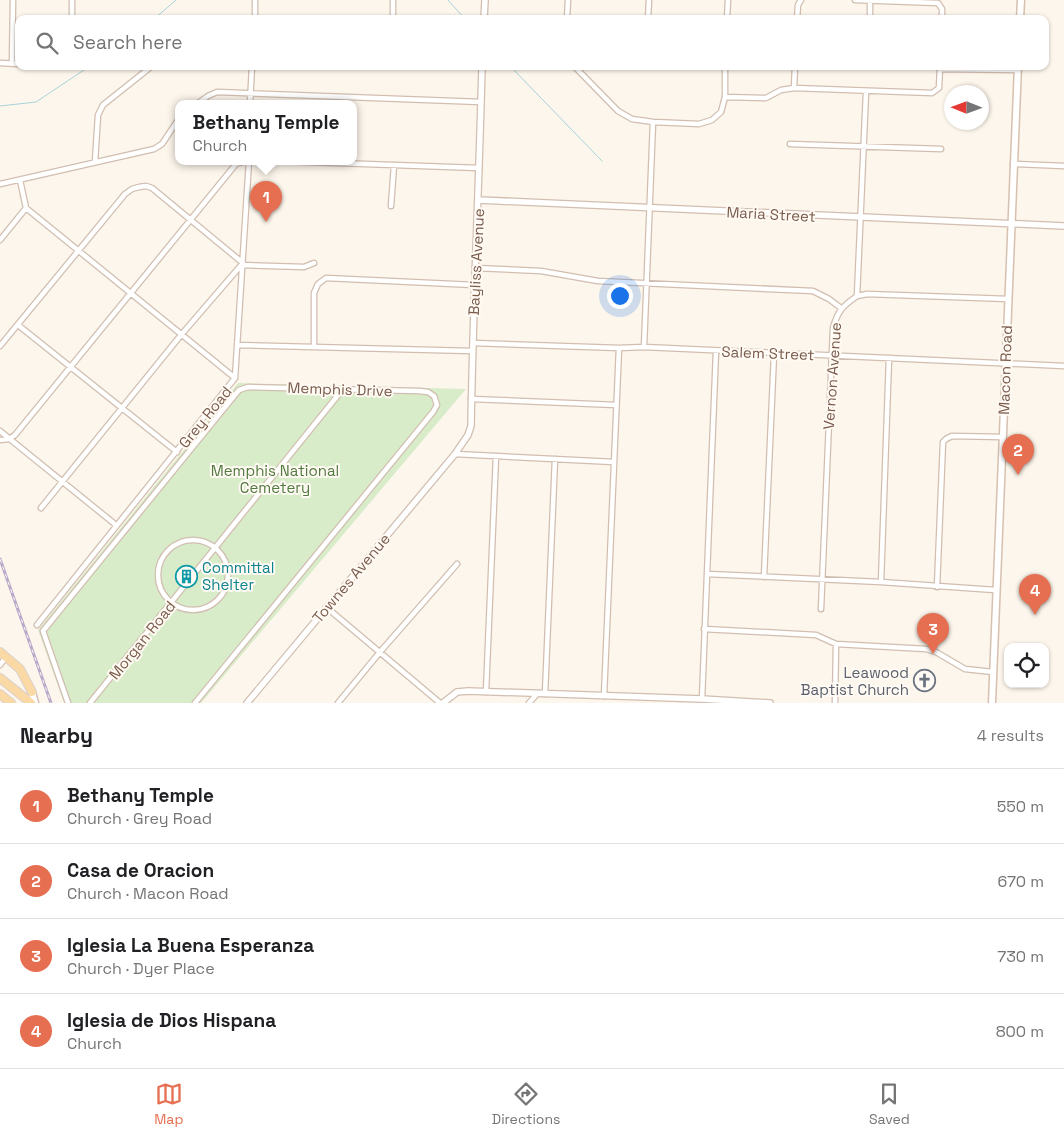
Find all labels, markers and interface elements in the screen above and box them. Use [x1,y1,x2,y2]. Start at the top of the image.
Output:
search box [15,15,1049,70]
icon: search [33,29,61,57]
text: Search here [73,30,183,55]
north arrow [944,85,989,130]
popup [175,100,357,165]
text: Bethany Temple [193,110,339,135]
text: Church [193,135,247,156]
pin: 1 [250,181,282,222]
street label: Maria Street [726,202,816,226]
street label: Bayliss Avenue [464,208,488,316]
your location [607,283,633,309]
street label: Vernon Avenue [819,322,845,430]
street label: Macon Road [994,325,1016,415]
street label: Salem Street [721,342,815,364]
street label: Memphis Drive [287,378,393,400]
street label: Grey Road [174,382,236,452]
pin: 2 [1002,434,1034,475]
park label: Memphis National Cemetery [211,461,339,497]
street label: Townes Avenue [308,529,394,627]
place label: Committal Shelter [202,558,274,594]
building icon: Committal Shelter [174,564,198,588]
pin: 4 [1019,574,1051,615]
street label: Morgan Road [104,597,180,683]
pin: 3 [917,613,949,654]
map controls [1004,643,1049,688]
button: locate [1004,643,1049,688]
place label: Leawood Baptist Church [801,663,909,699]
church icon: Leawood Baptist Church [913,669,937,693]
text: Nearby [20,722,93,749]
text: 4 results [977,725,1044,746]
text: Bethany Temple [67,783,214,808]
text: 1 [32,796,40,817]
text: 550 m [997,796,1044,817]
text: Church · Grey Road [67,808,212,829]
text: Casa de Oracion [67,858,214,883]
text: 2 [31,871,41,892]
text: 670 m [997,871,1044,892]
text: Church · Macon Road [67,883,229,904]
text: Iglesia La Buena Esperanza [67,933,314,958]
text: 3 [31,946,41,967]
text: 730 m [997,946,1044,967]
text: Church · Dyer Place [67,958,215,979]
text: Iglesia de Dios Hispana [67,1008,276,1033]
text: 4 [31,1021,41,1042]
text: 800 m [996,1021,1044,1042]
text: Church [67,1033,122,1054]
tab: Map [154,1080,183,1128]
tab: Directions [492,1080,560,1128]
tab: Saved [869,1080,910,1128]

